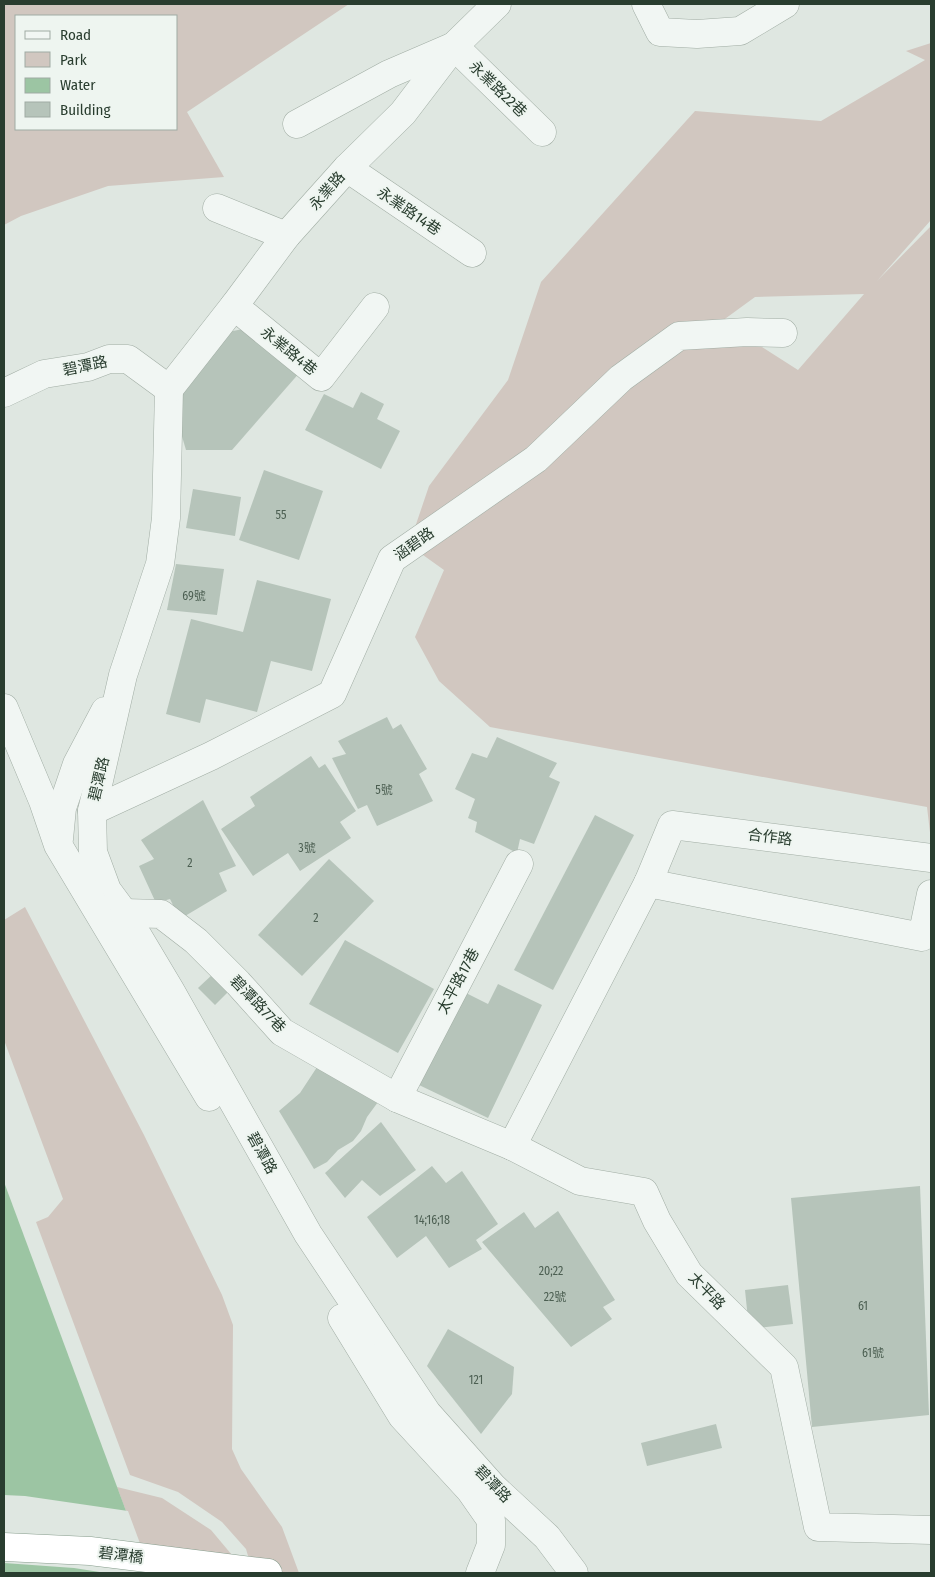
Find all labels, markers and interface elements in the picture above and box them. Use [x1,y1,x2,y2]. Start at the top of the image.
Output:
legend [15,15,178,130]
text: Road [60,26,91,44]
text: Park [60,51,87,69]
street label: 永業路22巷 [465,57,531,121]
text: Water [60,76,96,94]
text: Building [60,101,111,119]
street label: 永業路 [305,168,349,214]
street label: 永業路14巷 [374,183,444,239]
street label: 永業路4巷 [257,323,321,379]
street label: 碧潭路 [61,353,109,379]
house number: 55 [276,508,287,522]
street label: 涵碧路 [391,523,437,565]
house number: 69號 [182,589,206,603]
street label: 碧潭路 [85,755,113,803]
house number: 5號 [375,783,393,797]
street label: 合作路 [747,825,793,849]
house number: 3號 [298,841,316,855]
house number: 2 [187,856,193,870]
house number: 2 [313,911,319,925]
street label: 太平路17巷 [433,945,483,1017]
street label: 碧潭路77巷 [226,972,290,1036]
street label: 碧潭路 [243,1129,281,1177]
house number: 14;16;18 [414,1213,450,1227]
house number: 20;22 [539,1264,563,1278]
street label: 太平路 [685,1269,729,1313]
house number: 22號 [544,1290,566,1304]
house number: 61 [858,1299,868,1313]
house number: 61號 [862,1346,884,1360]
house number: 121 [469,1373,483,1387]
street label: 碧潭路 [471,1462,515,1506]
street label: 碧潭橋 [98,1543,144,1567]

